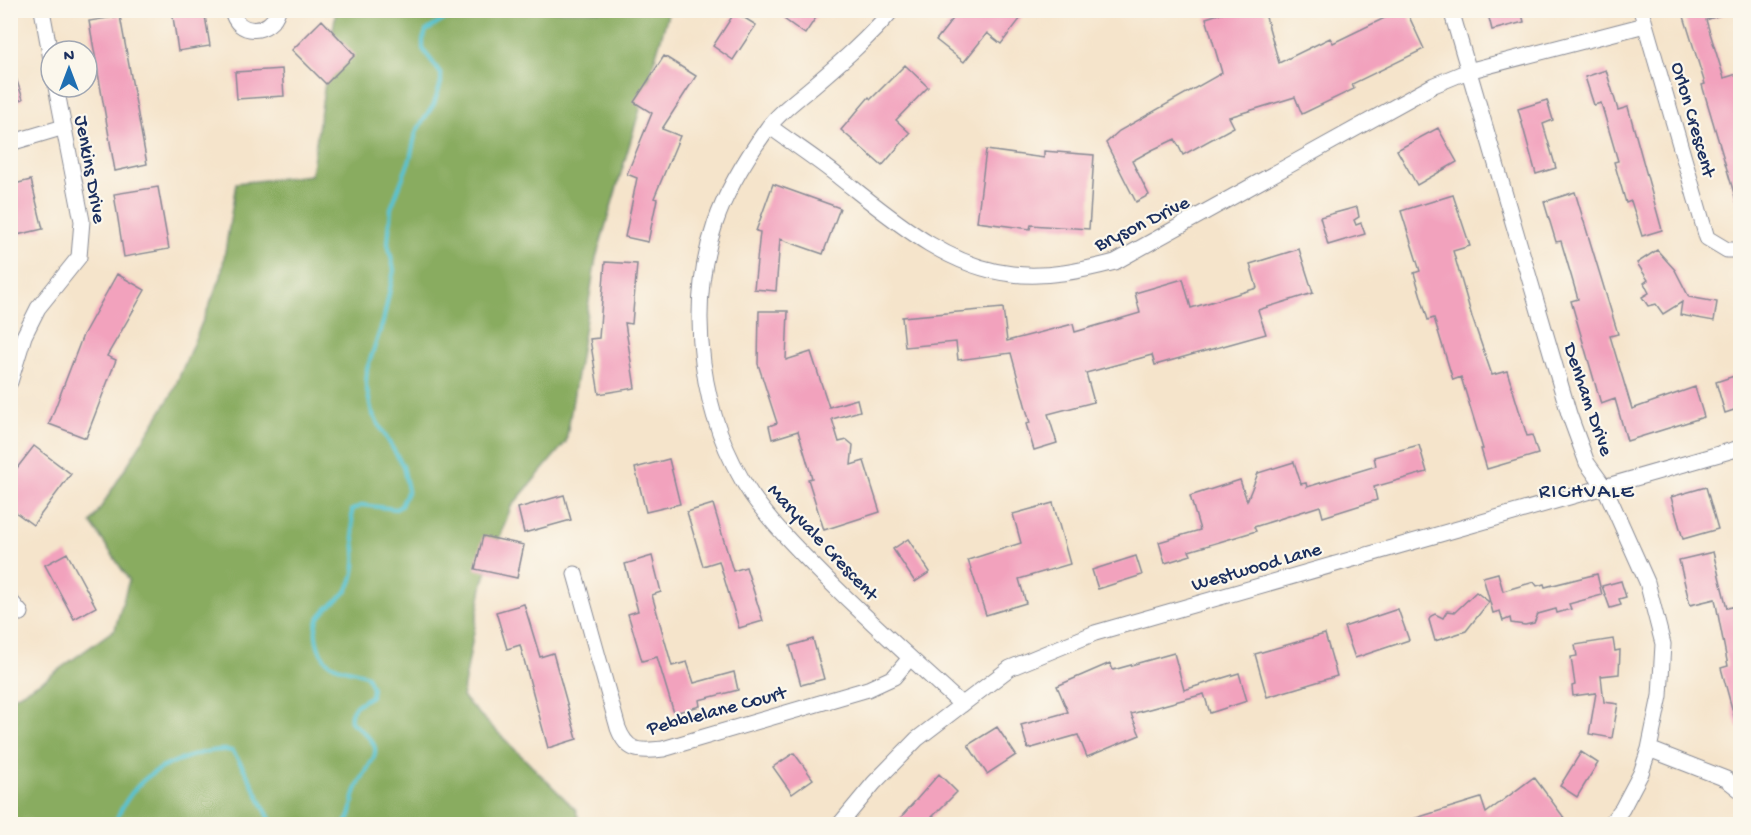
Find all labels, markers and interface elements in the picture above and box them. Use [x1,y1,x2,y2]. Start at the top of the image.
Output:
north arrow [39,39,99,99]
text: N [64,48,75,67]
street label: Orlon Crescent [1664,60,1720,182]
street label: Jenkins Drive [68,114,109,226]
street label: Bryson Drive [1090,192,1194,258]
street label: Denham Drive [1556,339,1617,460]
street label: Maryvale Crescent [761,480,883,608]
district label: RICHVALE [1539,481,1635,506]
street label: Westwood Lane [1189,539,1325,598]
street label: Pebblelane Court [644,682,791,742]

